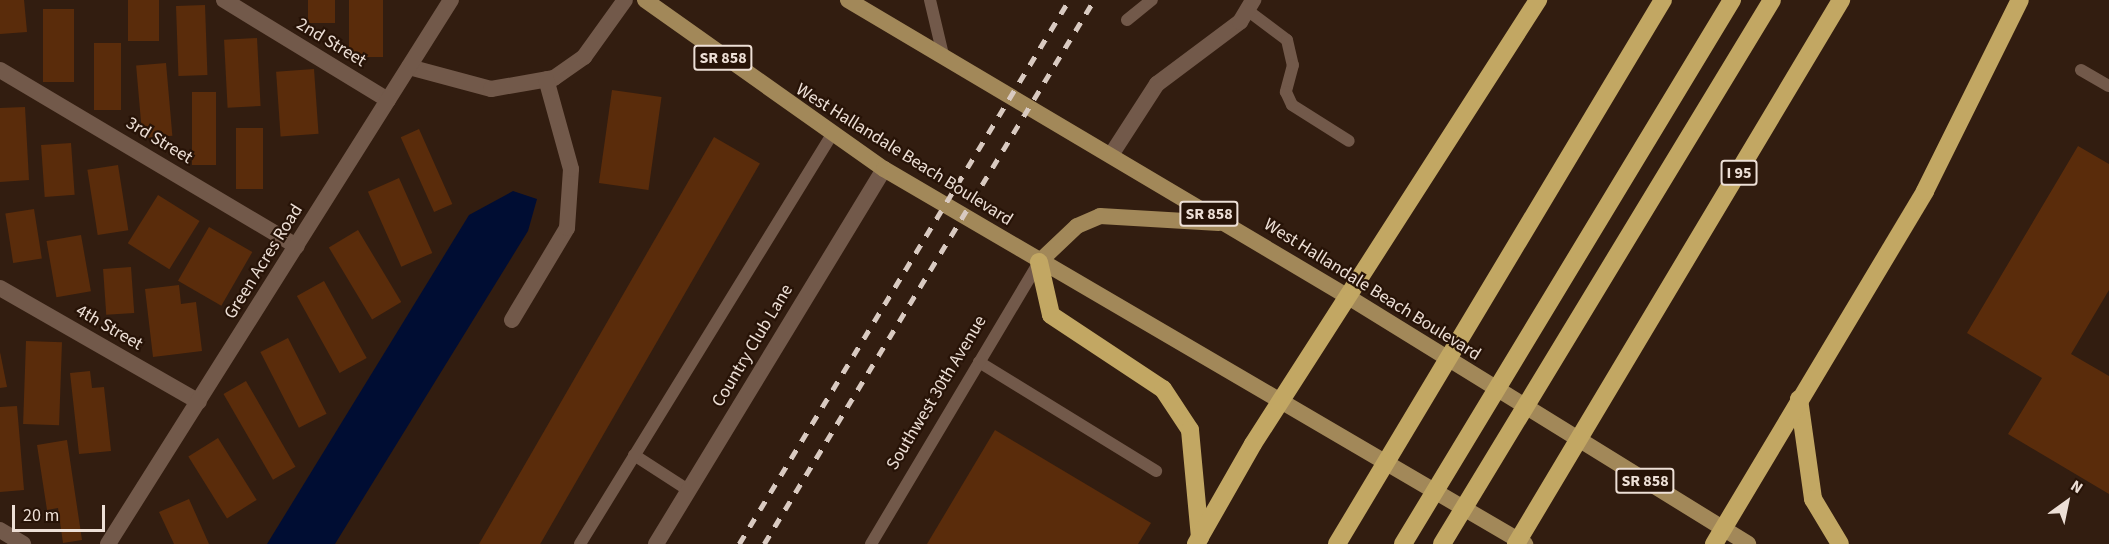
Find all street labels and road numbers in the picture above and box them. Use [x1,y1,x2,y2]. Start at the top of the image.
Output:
street label: 2nd Street [292,14,370,72]
road number: SR 858 [693,45,753,71]
street label: West Hallandale Beach Boulevard [791,79,1017,231]
street label: 3rd Street [122,113,196,169]
road number: I 95 [1720,160,1758,186]
street label: Green Acres Road [220,201,308,323]
road number: SR 858 [1179,201,1239,227]
street label: West Hallandale Beach Boulevard [1259,214,1485,366]
street label: Country Club Lane [708,281,798,411]
street label: 4th Street [72,300,146,356]
street label: Southwest 30th Avenue [882,312,992,474]
road number: SR 858 [1615,468,1675,494]

